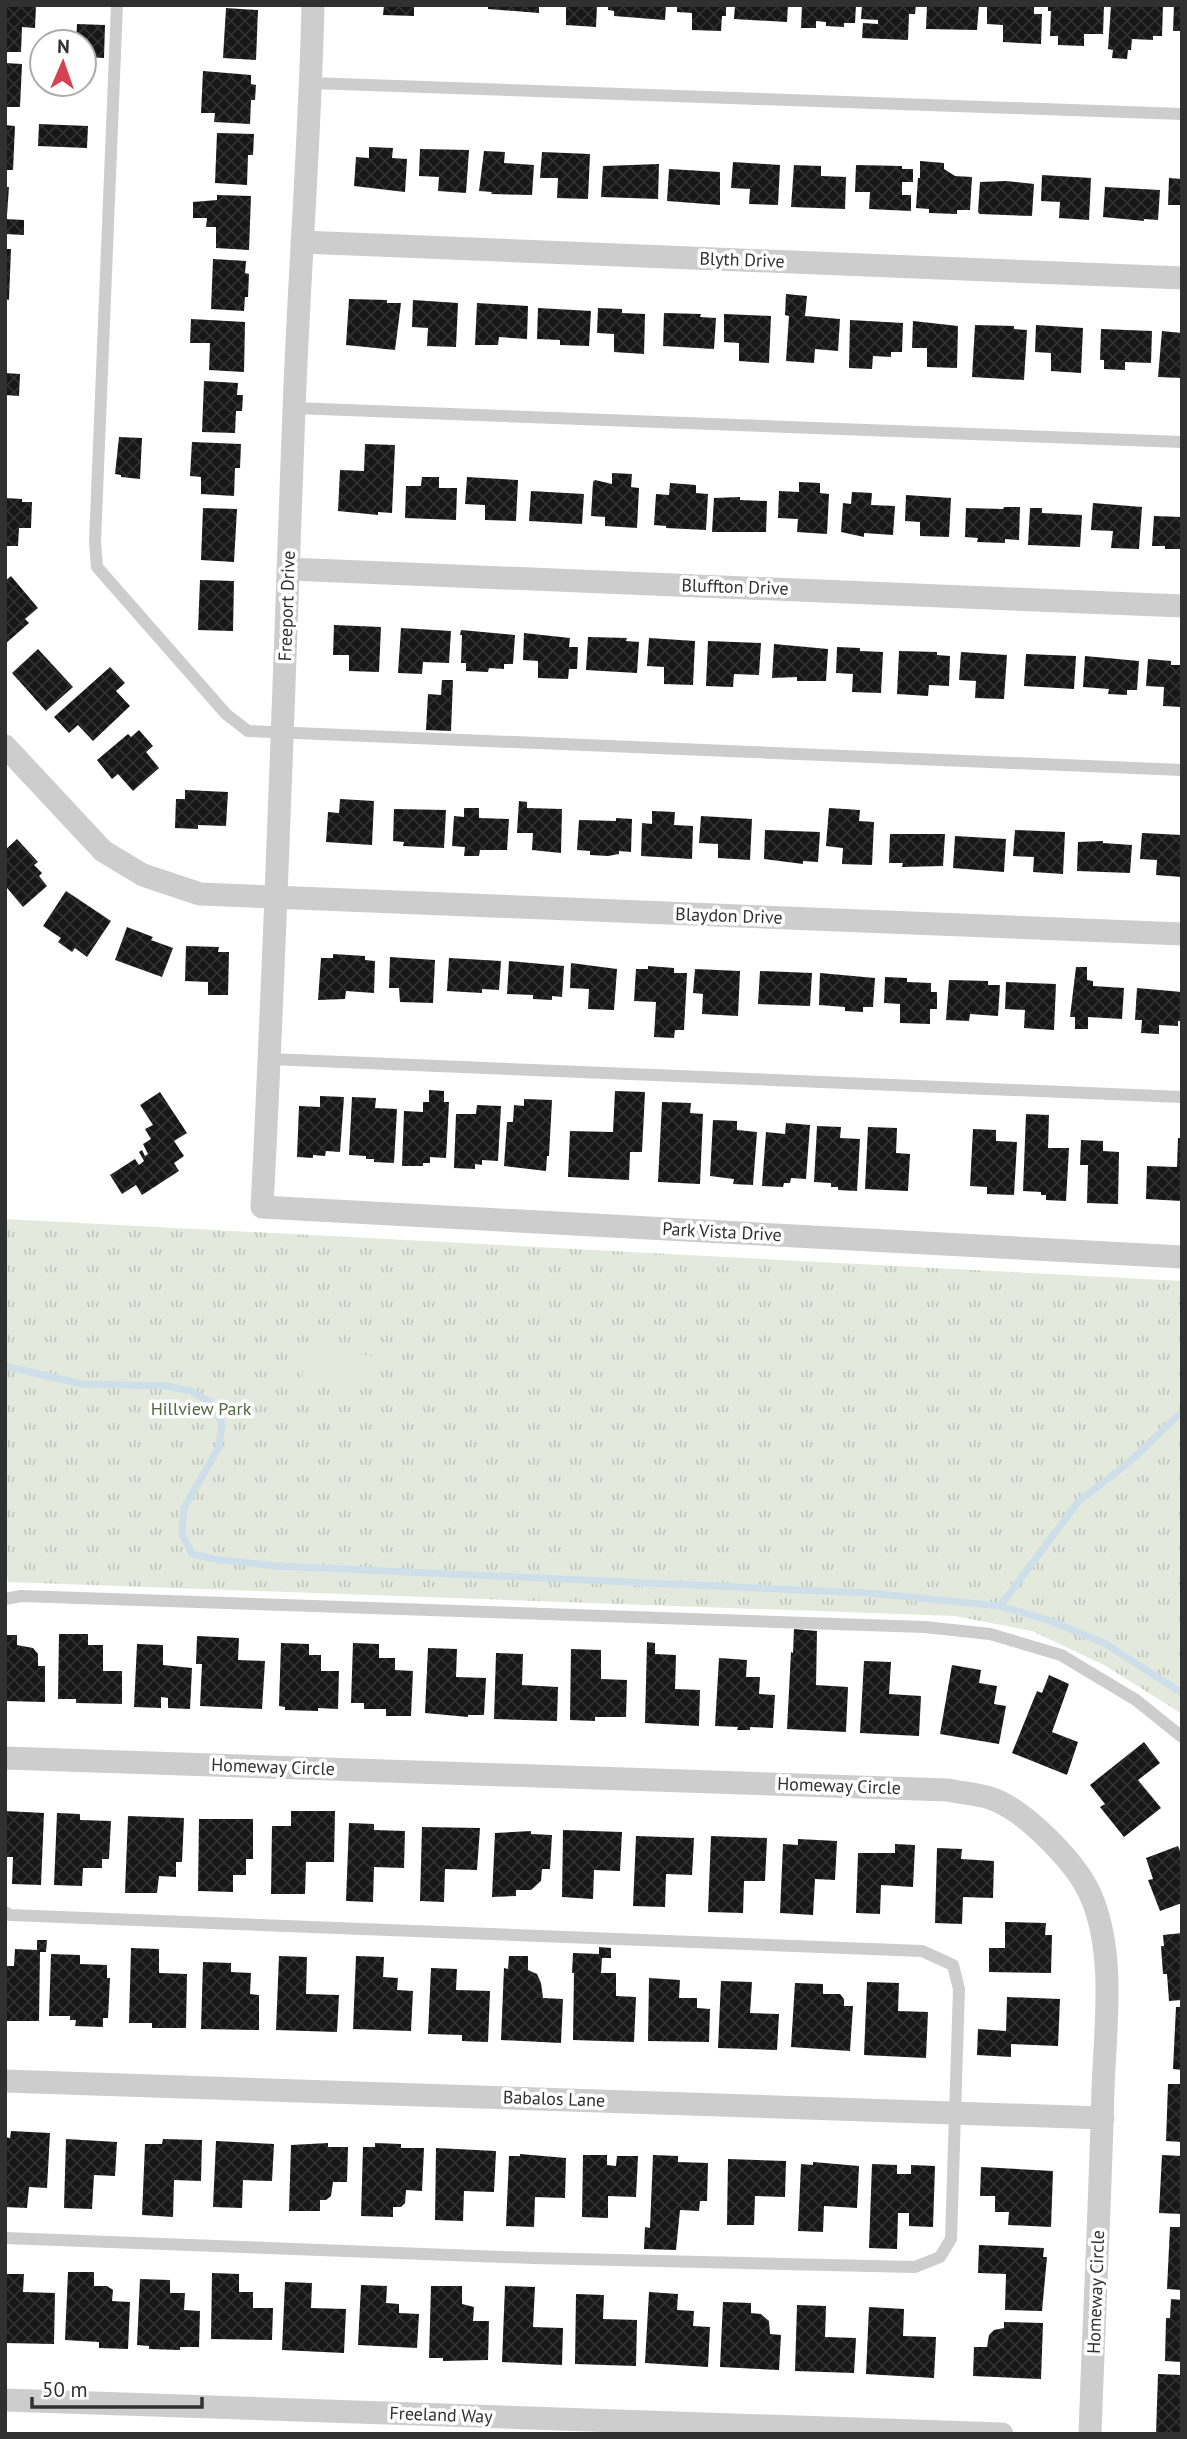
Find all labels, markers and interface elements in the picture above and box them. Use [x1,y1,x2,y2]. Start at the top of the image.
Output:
north arrow [28,28,98,98]
text: N [57,34,70,58]
street label: Blyth Drive [699,247,785,272]
street label: Freeport Drive [273,550,300,662]
street label: Bluffton Drive [681,573,789,600]
street label: Blaydon Drive [675,902,783,929]
street label: Park Vista Drive [662,1217,782,1246]
park label: Hillview Park [151,1397,252,1420]
street label: Homeway Circle [211,1753,335,1780]
street label: Homeway Circle [777,1772,901,1799]
street label: Babalos Lane [503,2085,606,2112]
street label: Homeway Circle [1082,2230,1109,2354]
scale bar [32,2366,201,2410]
text: 50 m [42,2376,88,2403]
street label: Freeland Way [389,2401,494,2428]

